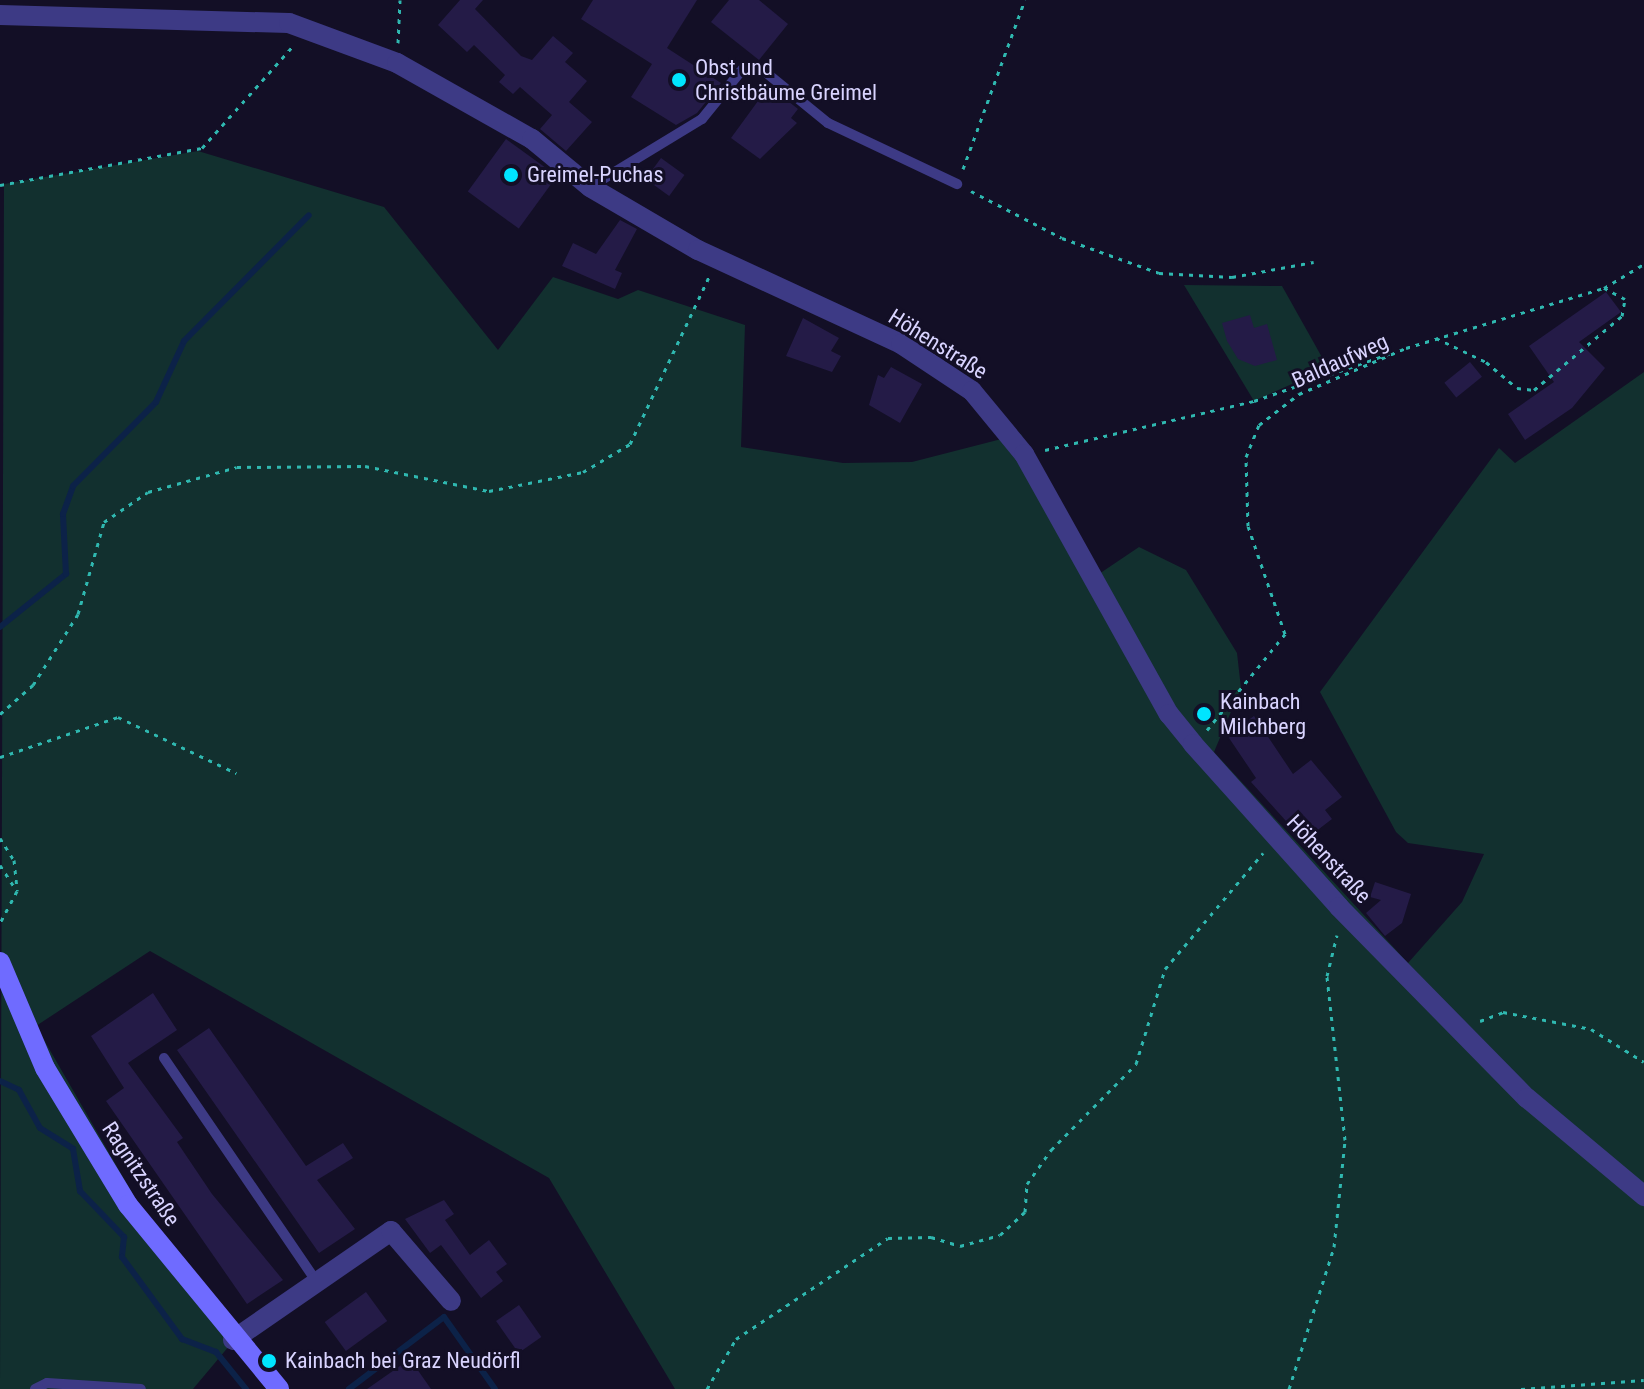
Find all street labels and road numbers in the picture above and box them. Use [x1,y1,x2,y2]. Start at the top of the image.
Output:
street label: Höhenstraße [884,303,992,385]
street label: Baldaufweg [1288,328,1392,394]
street label: Höhenstraße [1281,809,1377,909]
street label: Ragnitzstraße [96,1117,186,1231]

